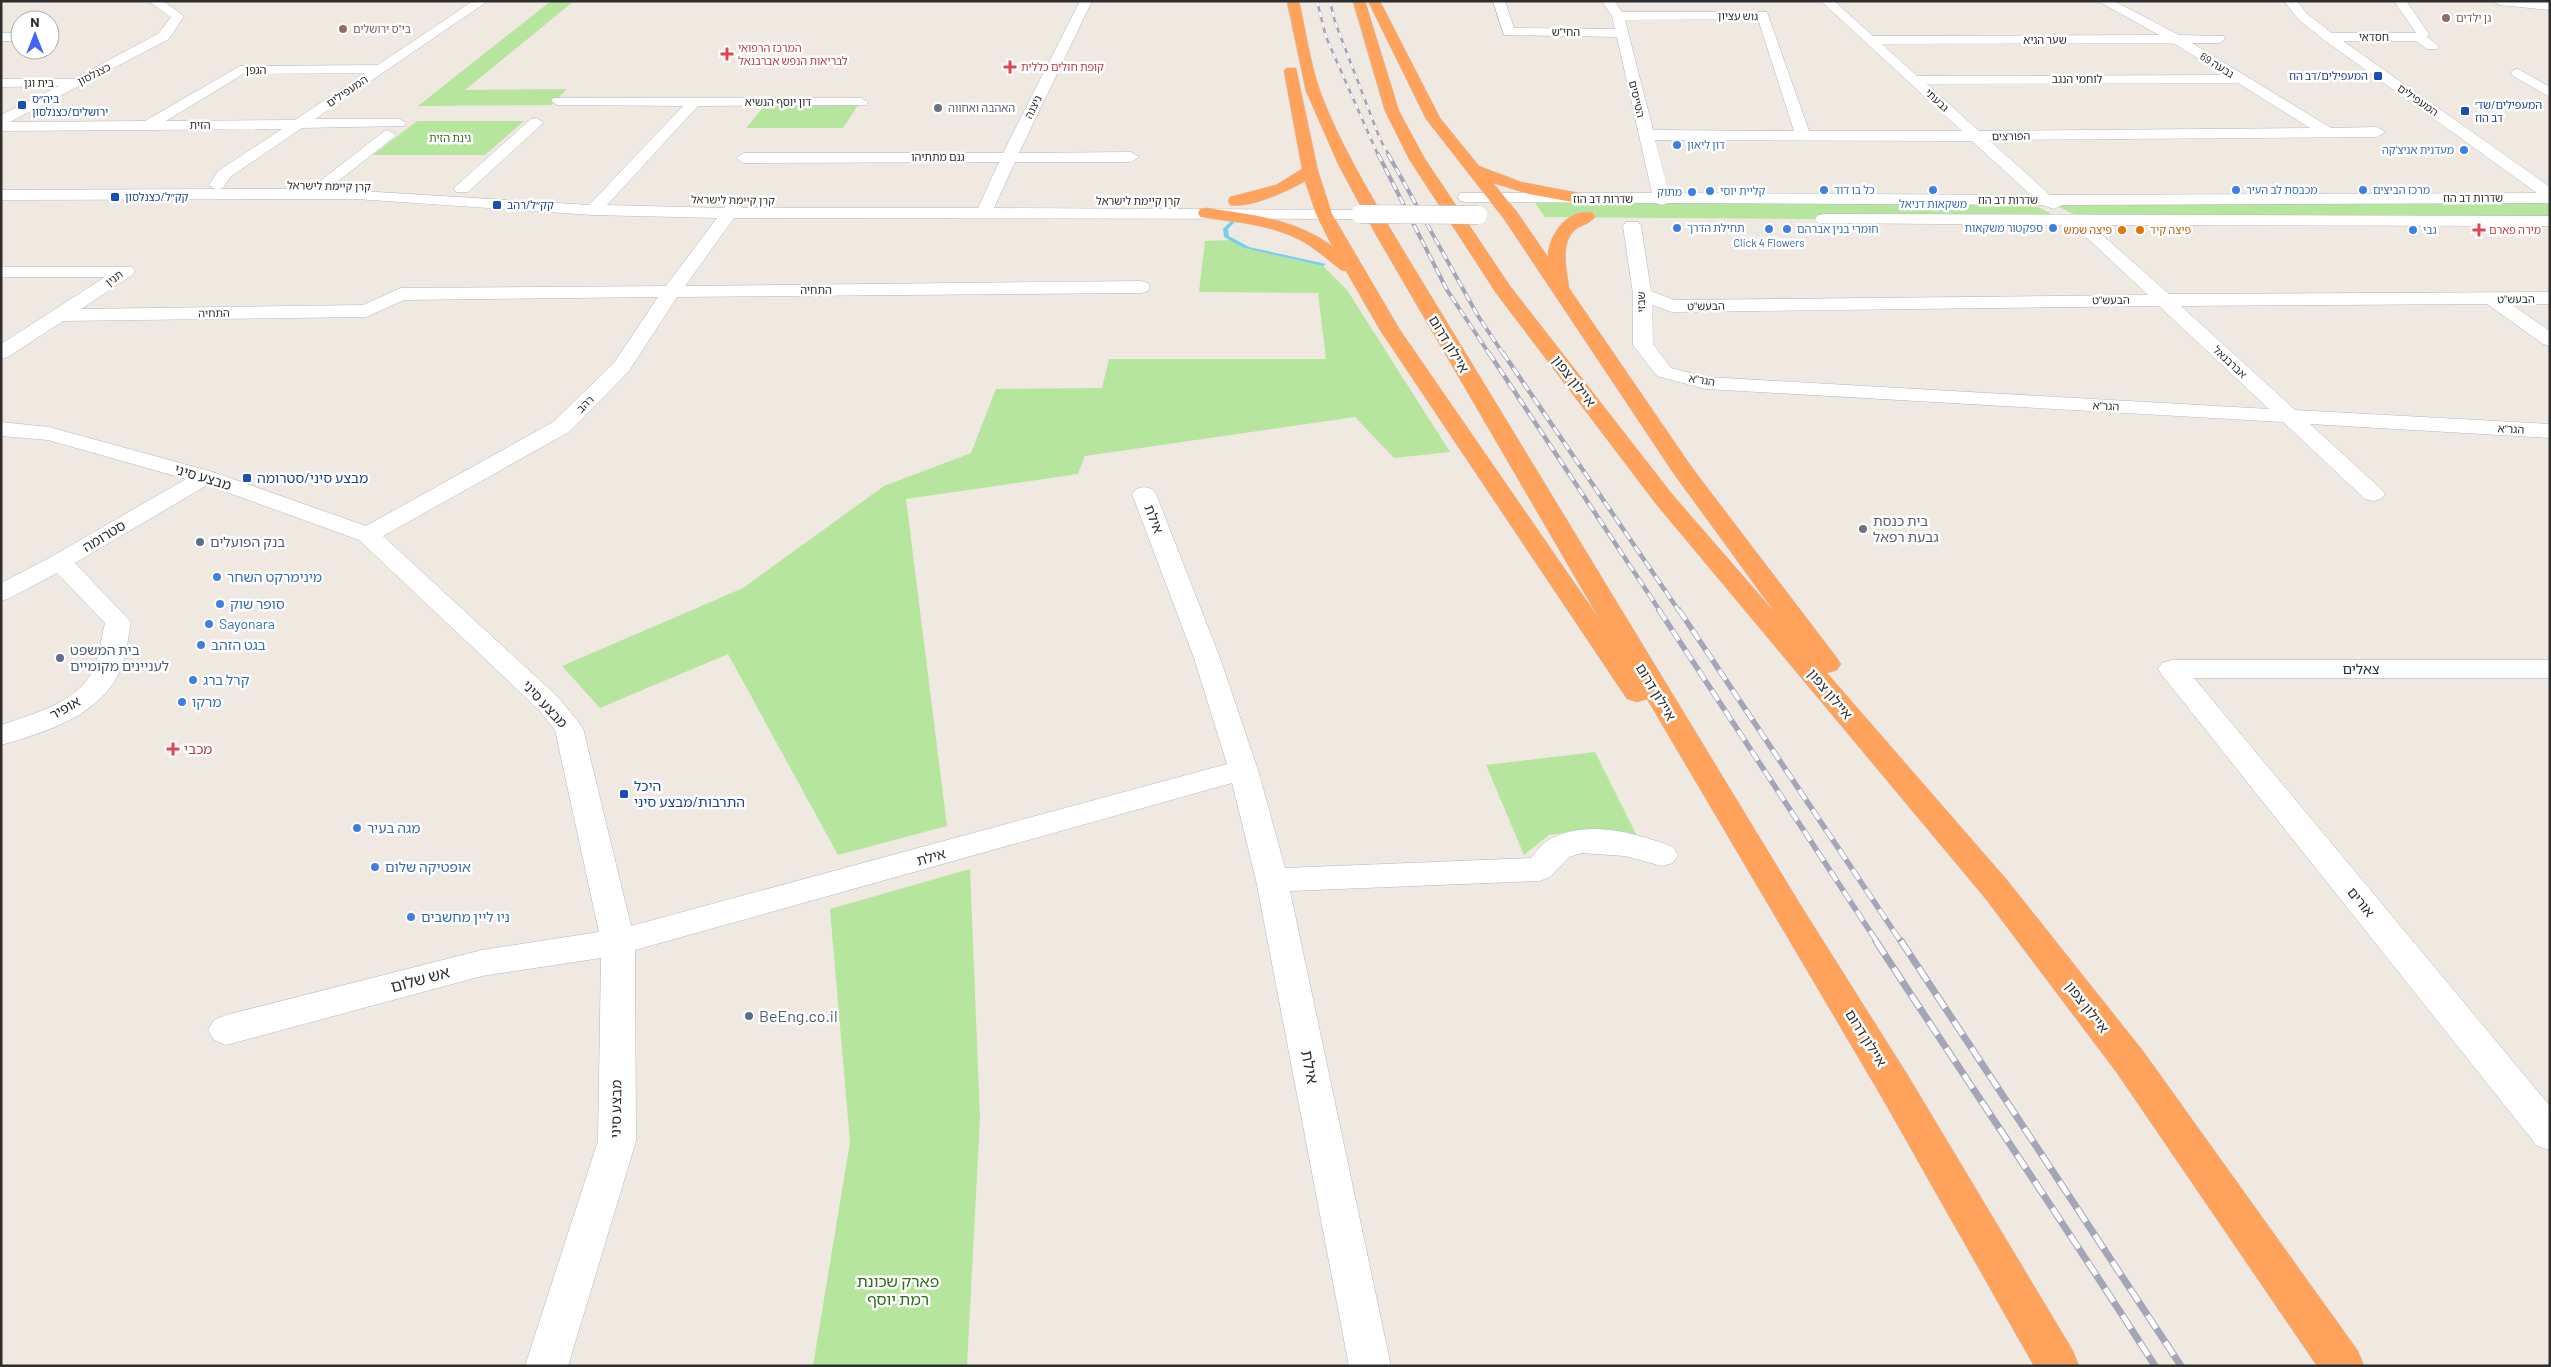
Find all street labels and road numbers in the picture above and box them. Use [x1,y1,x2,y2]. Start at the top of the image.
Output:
street label: גוש עציון [1718,9,1758,22]
street label: החי"ש [1552,25,1580,38]
street label: חסדאי [2359,30,2389,43]
street label: שער הגיא [2023,33,2067,46]
street label: גבעה 69 [2198,49,2237,80]
street label: כצנלסון [75,60,113,87]
street label: הגפן [246,63,267,76]
street label: המעפילים [324,72,370,109]
street label: לוחמי הנגב [2052,72,2103,85]
street label: בית וגן [24,76,54,89]
street label: הטייסים [1627,79,1648,119]
street label: המעפילים [2395,81,2441,118]
street label: גבעתי [1923,85,1952,114]
street label: ניצנה [1021,93,1044,121]
street label: דון יוסף הנשיא [745,95,811,108]
street label: הזית [189,118,211,131]
street label: הפורצים [1991,129,2031,142]
street label: גנם מתתיהו [911,150,965,163]
street label: קרן קיימת לישראל [287,178,371,193]
street label: שדרות דב הוז [2443,191,2503,204]
street label: קרן קיימת לישראל [691,192,775,207]
street label: שדרות דב הוז [1573,192,1633,205]
street label: שדרות דב הוז [1978,193,2038,206]
street label: קרן קיימת לישראל [1096,194,1180,207]
street label: תנין [102,267,125,288]
street label: התחיה [800,283,832,296]
street label: שבזי [1634,291,1647,313]
street label: הבעש"ט [2497,292,2535,305]
street label: הבעש"ט [2092,293,2130,306]
street label: הבעש"ט [1687,299,1725,312]
street label: התחיה [198,306,230,319]
street label: איילון דרום [1426,312,1473,376]
street label: אברבנאל [2211,343,2250,381]
street label: איילון צפון [1549,352,1600,410]
street label: הגר"א [1688,371,1716,388]
street label: רהב [573,392,596,415]
street label: הגר"א [2092,398,2120,413]
street label: הגר"א [2497,421,2525,436]
street label: מבצע סיני [173,460,234,493]
street label: אילת [1141,502,1168,536]
street label: סטרומה [79,516,128,555]
street label: איילון דרום [1633,660,1680,724]
street label: צאלים [2343,660,2380,677]
street label: איילון צפון [1804,665,1856,722]
street label: מבצע סיני [519,676,572,731]
street label: אופיר [46,692,83,723]
street label: אילת [914,844,948,869]
street label: אורים [2344,883,2379,920]
street label: אש שלום [388,962,451,995]
street label: איילון צפון [2062,978,2113,1036]
street label: איילון דרום [1842,1006,1891,1069]
street label: אילת [1298,1049,1323,1085]
street label: מבצע סיני [606,1080,625,1138]

